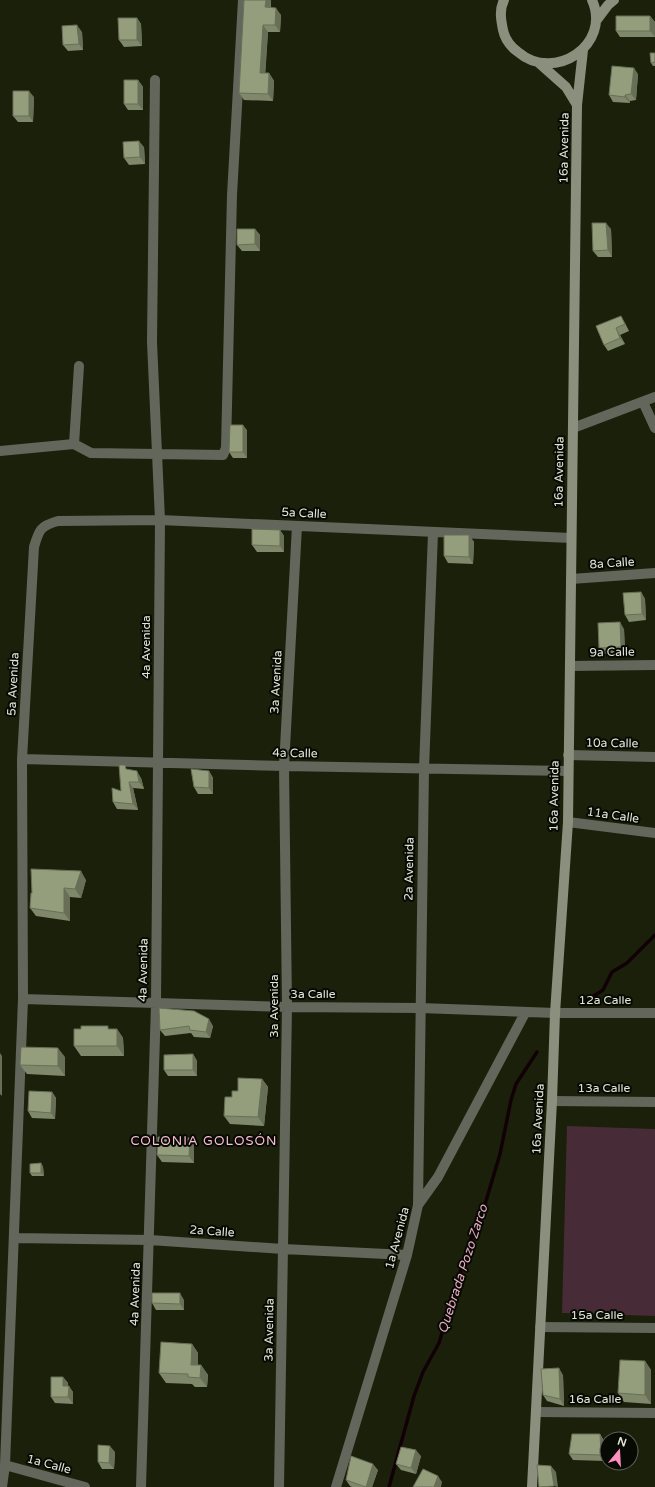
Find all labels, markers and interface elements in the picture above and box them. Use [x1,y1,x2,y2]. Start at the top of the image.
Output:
street label: 16a Avenida [556,112,572,184]
street label: 16a Avenida [551,436,567,508]
street label: 5a Calle [281,505,327,521]
street label: 8a Calle [589,554,635,572]
street label: 4a Avenida [139,615,153,679]
street label: 9a Calle [589,645,635,659]
street label: 3a Avenida [267,650,285,714]
street label: 5a Avenida [4,652,22,716]
street label: 10a Calle [585,736,639,750]
street label: 4a Calle [272,746,318,760]
street label: 16a Avenida [546,760,562,832]
street label: 11a Calle [586,804,640,826]
street label: 2a Avenida [401,837,417,901]
street label: 4a Avenida [135,938,151,1002]
street label: 3a Avenida [267,974,281,1038]
street label: 3a Calle [290,987,336,1001]
street label: 12a Calle [579,993,632,1007]
street label: 13a Calle [578,1081,631,1095]
street label: 16a Avenida [529,1083,547,1155]
district label: COLONIA GOLOSÓN [130,1133,278,1149]
water label: Quebrada Pozo Zarco [435,1202,492,1335]
street label: 1a Avenida [382,1205,412,1271]
street label: 2a Calle [189,1222,235,1240]
street label: 4a Avenida [127,1262,143,1326]
street label: 3a Avenida [261,1298,277,1362]
street label: 15a Calle [571,1308,624,1322]
street label: 16a Calle [569,1392,622,1406]
north arrow [599,1431,639,1471]
text: N [616,1434,628,1450]
street label: 1a Calle [25,1451,73,1477]

